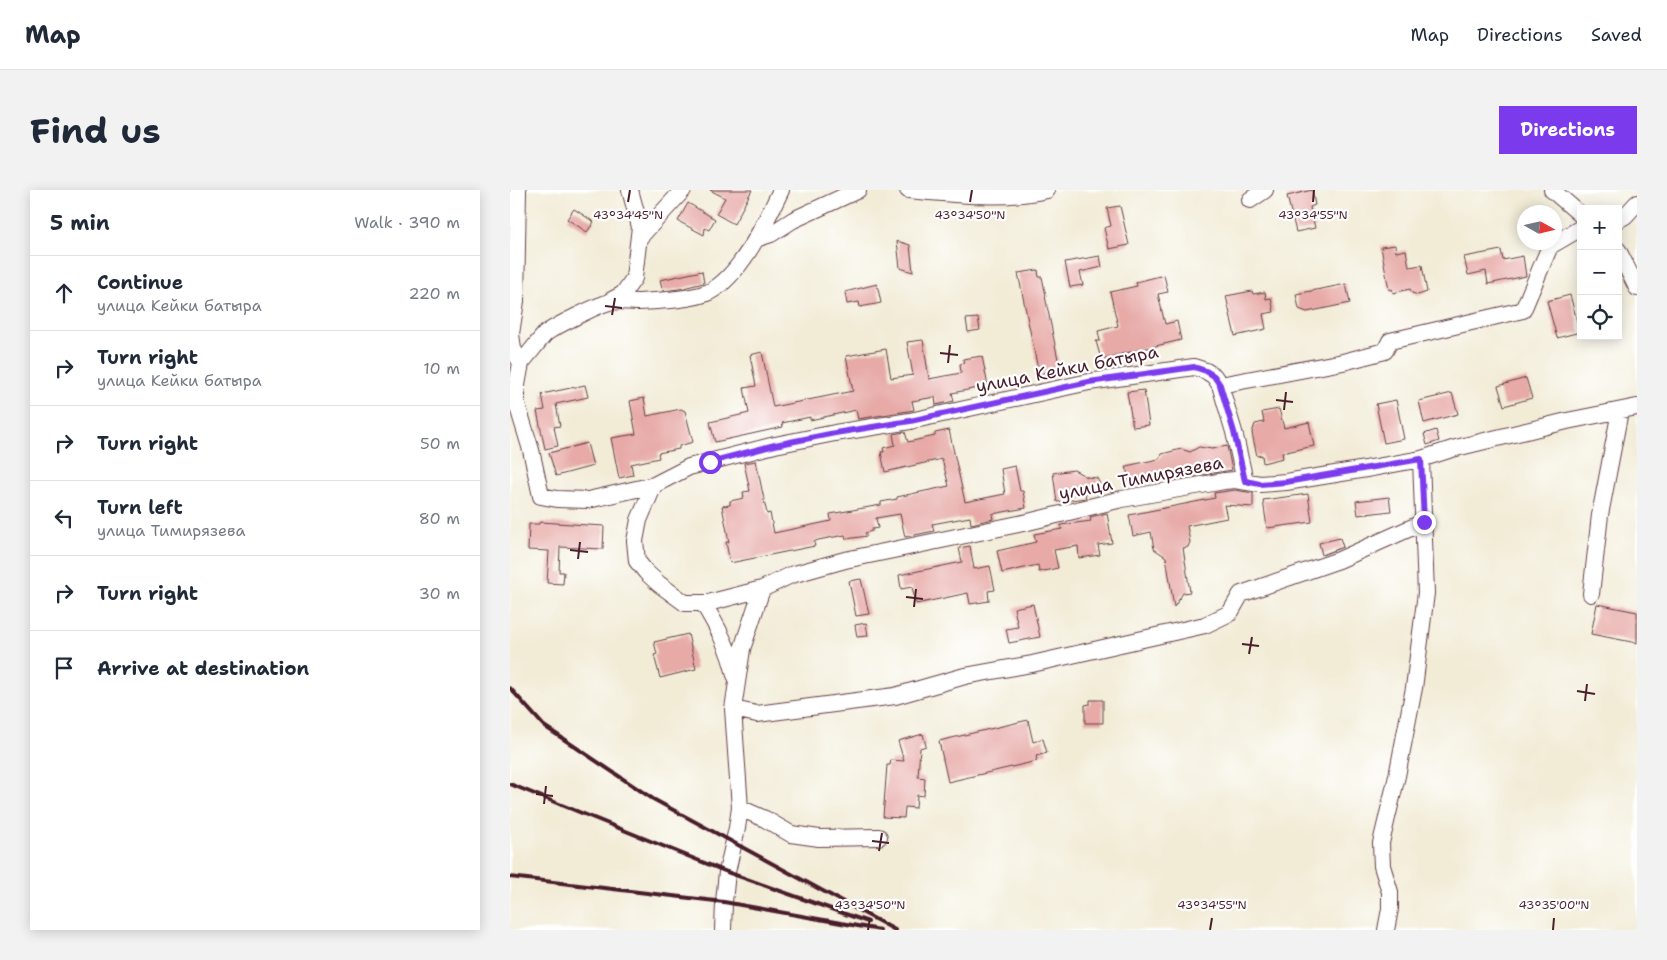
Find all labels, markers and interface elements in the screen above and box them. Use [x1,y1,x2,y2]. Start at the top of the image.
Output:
text: Map [25,19,81,51]
text: Map [1411,23,1449,47]
text: Directions [1477,23,1563,47]
text: Saved [1591,23,1642,47]
button: Directions [1499,106,1637,154]
text: Find us [30,107,161,154]
north arrow [1517,205,1562,250]
map controls [1577,205,1622,340]
button: + [1577,205,1622,250]
text: 43°34'45"N [593,207,663,223]
text: 43°34'50"N [934,207,1006,223]
text: 43°34'55"N [1278,207,1348,223]
text: 5 min [50,209,110,237]
text: Walk · 390 m [354,212,460,233]
button: − [1577,250,1622,295]
text: Continue [97,270,183,295]
icon: ahead [50,279,78,307]
text: 220 m [408,283,460,304]
text: улица Кейки батыра [97,295,262,316]
button: locate [1577,295,1622,340]
street label: улица Кейки батыра [974,340,1160,398]
text: Turn right [97,345,198,370]
icon: right [50,354,78,382]
text: 10 m [423,358,460,379]
text: улица Кейки батыра [97,370,262,391]
icon: right [50,429,78,457]
text: Turn right [97,431,198,456]
text: 50 m [420,433,460,454]
street label: улица Тимирязева [1057,450,1225,506]
route start [699,451,722,474]
text: Turn left [97,495,183,520]
icon: left [50,504,78,532]
text: 80 m [419,508,460,529]
route end [1413,511,1436,534]
text: улица Тимирязева [97,520,245,541]
icon: right [50,579,78,607]
text: Turn right [97,581,198,606]
text: 30 m [419,583,460,604]
icon: arrive [50,654,78,682]
text: Arrive at destination [97,656,309,681]
text: 43°34'50"N [834,897,906,913]
text: 43°34'55"N [1177,897,1247,913]
text: 43°35'00"N [1519,897,1589,913]

